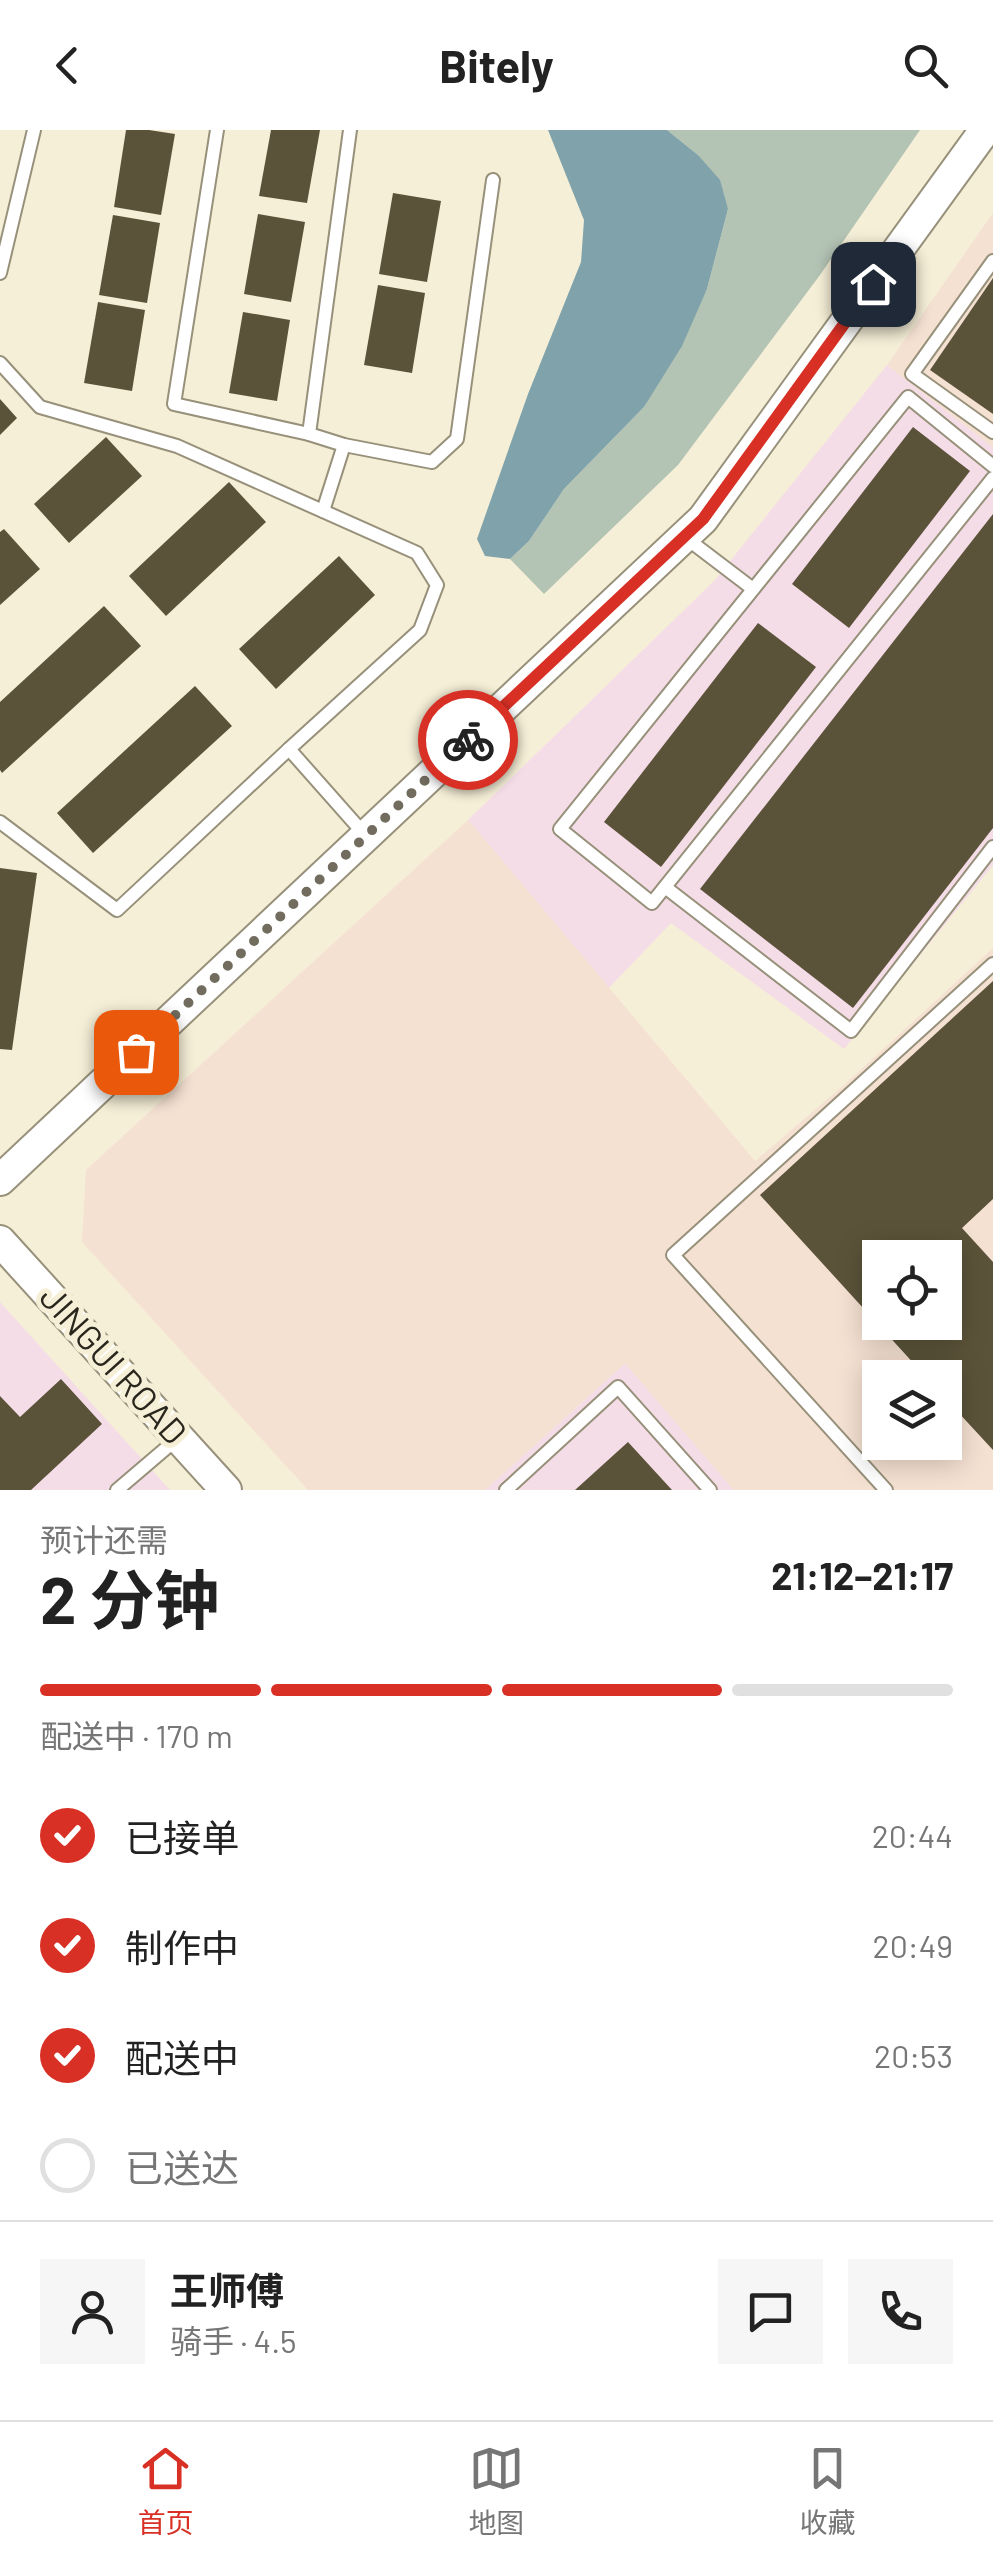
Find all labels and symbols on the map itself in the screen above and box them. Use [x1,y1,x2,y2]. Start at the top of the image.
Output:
pin [831,242,916,327]
courier [418,690,518,790]
pin [94,1010,179,1095]
street label: JINGUI ROAD [32,1276,197,1452]

